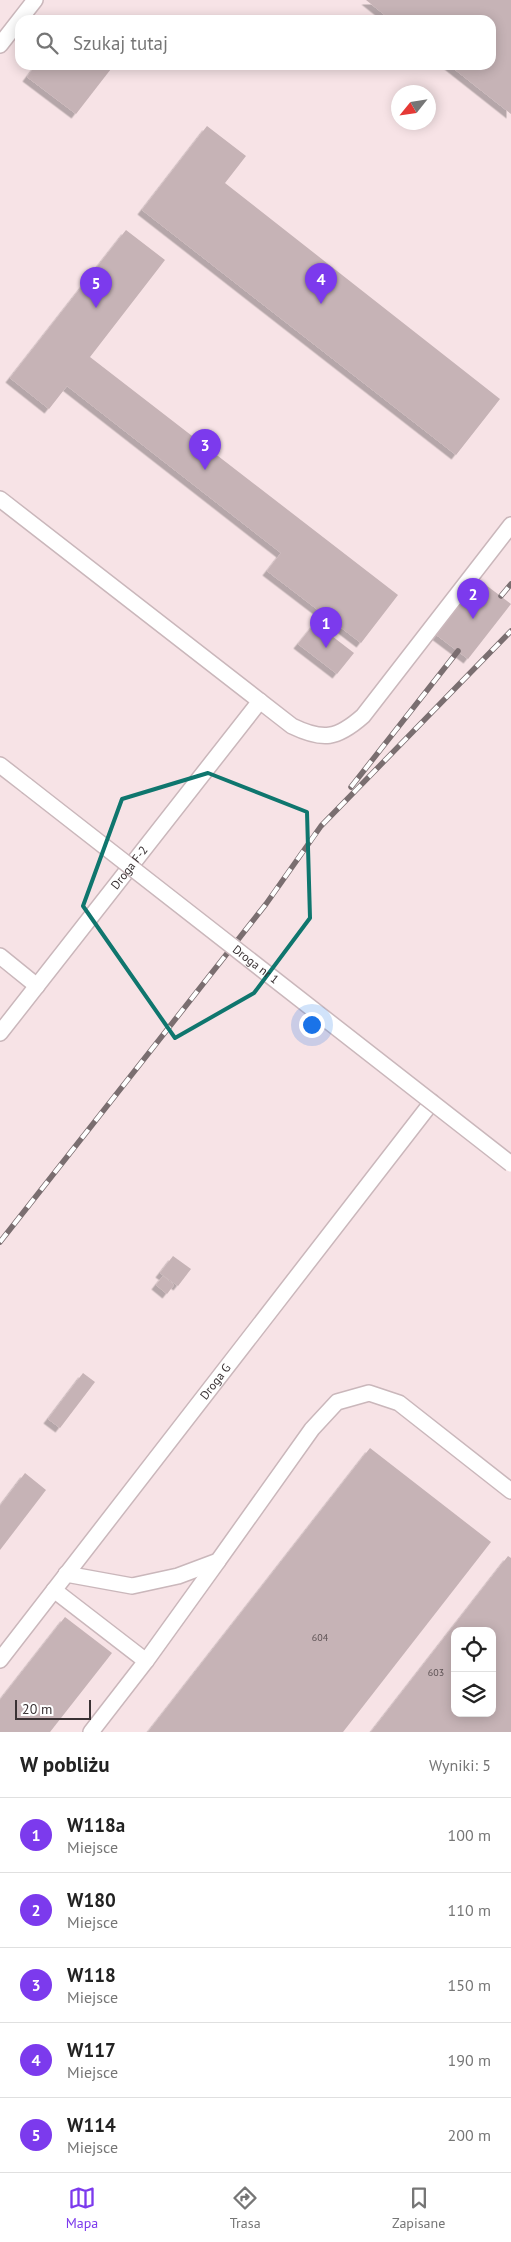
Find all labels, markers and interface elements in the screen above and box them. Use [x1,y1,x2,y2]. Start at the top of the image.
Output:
search box [15,15,496,70]
icon: search [33,29,61,57]
text: Szukaj tutaj [73,31,168,55]
north arrow [391,85,436,130]
pin: 4 [305,263,337,304]
pin: 5 [80,267,112,308]
pin: 3 [189,429,221,470]
pin: 2 [457,578,489,619]
pin: 1 [310,607,342,648]
street label: Droga F-2 [107,843,151,892]
street label: Droga nr 1 [230,941,282,987]
your location [299,1012,325,1038]
street label: Droga G [196,1360,234,1402]
map controls [451,1627,496,1717]
button: locate [451,1627,496,1672]
house number: 604 [312,1631,329,1644]
house number: 603 [428,1666,444,1679]
button: layers [451,1672,496,1717]
scale bar [15,1697,91,1720]
text: 20 m [22,1700,52,1718]
text: W pobliżu [20,1751,109,1778]
text: Wyniki: 5 [429,1755,491,1775]
text: W118a [67,1813,125,1837]
text: 1 [31,1825,41,1845]
text: 100 m [448,1825,491,1845]
text: Miejsce [67,1837,118,1857]
text: W180 [67,1888,116,1912]
text: 2 [31,1900,41,1920]
text: 110 m [448,1900,491,1920]
text: Miejsce [67,1912,118,1932]
text: W118 [67,1963,116,1987]
text: 3 [31,1975,41,1995]
text: 150 m [448,1975,491,1995]
text: Miejsce [67,1987,118,2007]
text: W117 [67,2038,116,2062]
text: 4 [31,2050,41,2070]
text: 190 m [448,2050,491,2070]
text: Miejsce [67,2062,118,2082]
text: W114 [67,2113,116,2137]
text: 5 [31,2125,41,2145]
text: 200 m [448,2125,491,2145]
text: Miejsce [67,2137,118,2157]
tab: Mapa [66,2184,98,2232]
tab: Trasa [230,2184,261,2232]
tab: Zapisane [392,2184,445,2232]

